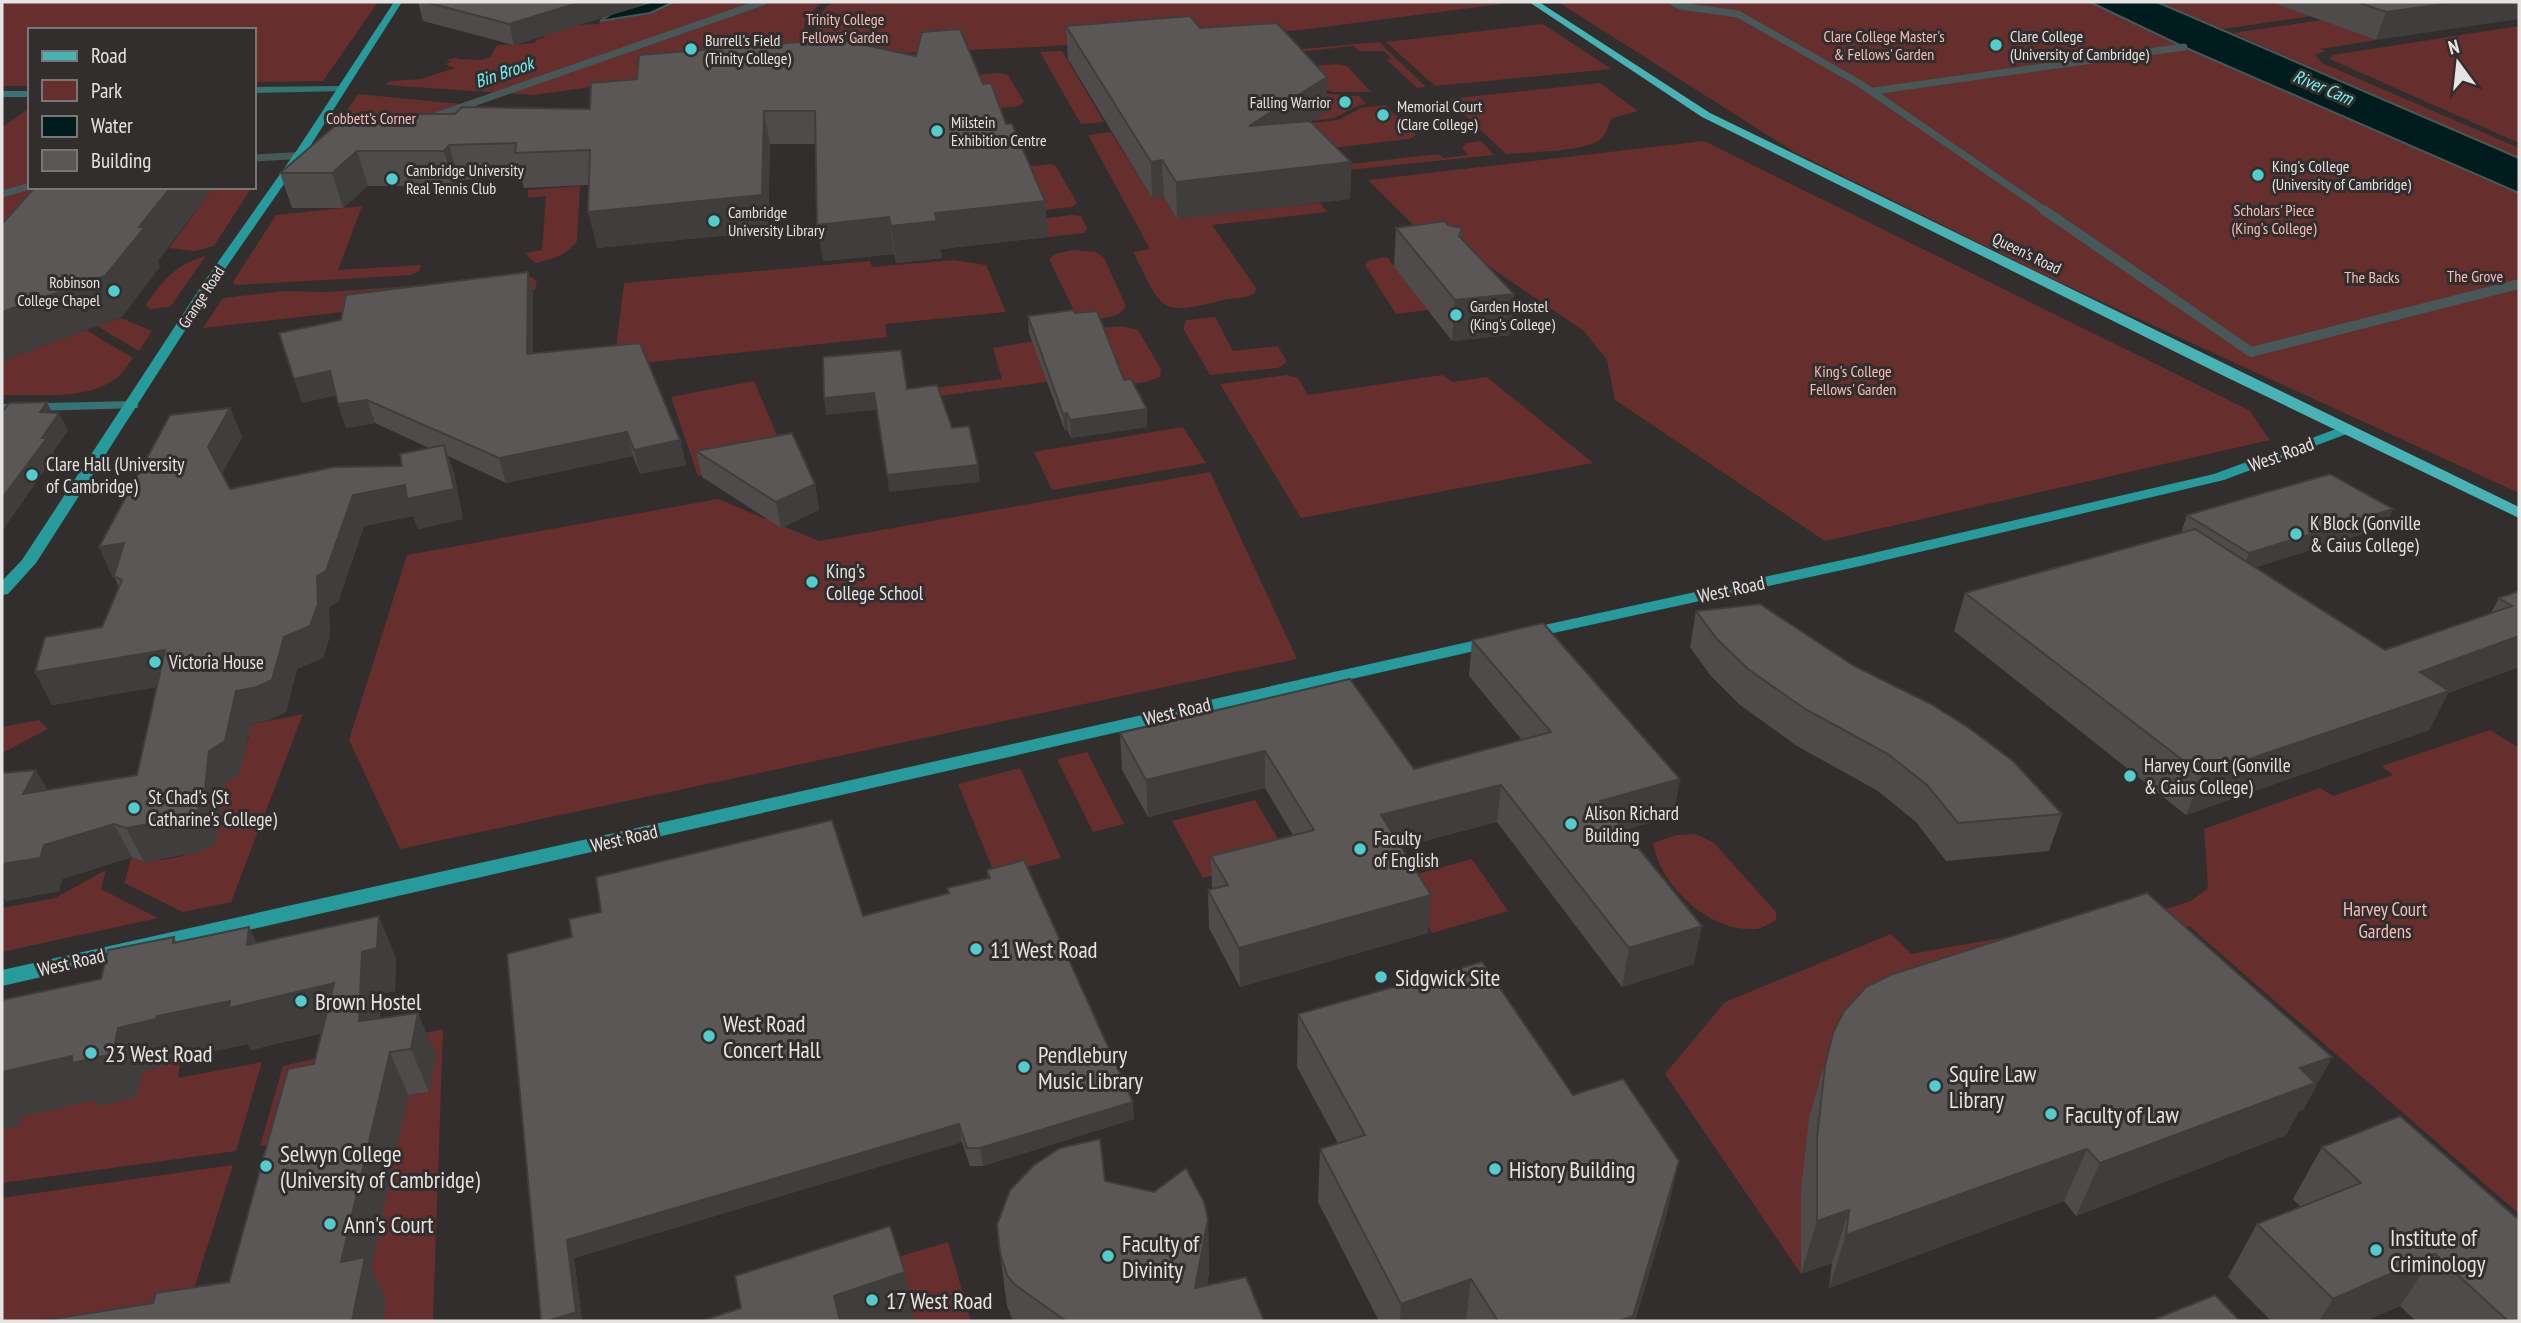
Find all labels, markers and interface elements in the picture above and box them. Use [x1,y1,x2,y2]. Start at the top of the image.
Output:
park label: Trinity College Fellows' Garden [802,9,888,47]
park label: Clare College Master's & Fellows' Garden [1823,26,1945,64]
place label: Clare College (University of Cambridge) [2010,26,2149,64]
legend [28,28,256,189]
north arrow [2423,28,2493,98]
place label: Burrell's Field (Trinity College) [705,30,791,68]
text: N [2446,34,2462,59]
marker: Clare College (University of Cambridge) [1988,37,2004,53]
marker: Burrell's Field (Trinity College) [683,41,699,57]
text: Road [91,42,127,69]
water label: Bin Brook [472,51,538,93]
water label: River Cam [2290,64,2358,110]
text: Park [91,77,122,104]
place label: Falling Warrior [1250,92,1332,112]
marker: Falling Warrior [1337,94,1353,110]
place label: Memorial Court (Clare College) [1397,96,1483,134]
marker: Memorial Court (Clare College) [1375,107,1391,123]
park label: Cobbett’s Corner [326,108,417,128]
text: Water [91,112,133,139]
place label: Milstein Exhibition Centre [951,112,1047,150]
marker: Milstein Exhibition Centre [929,123,945,139]
text: Building [91,147,151,174]
place label: King's College (University of Cambridge) [2272,156,2411,194]
place label: Cambridge University Real Tennis Club [406,160,524,198]
marker: King's College (University of Cambridge) [2250,167,2266,183]
marker: Cambridge University Real Tennis Club [384,171,400,187]
park label: Scholars' Piece (King's College) [2232,200,2317,238]
place label: Cambridge University Library [728,202,824,240]
marker: Cambridge University Library [706,213,722,229]
street label: Queen's Road [1989,228,2065,278]
street label: Grange Road [174,262,228,332]
park label: The Grove [2447,266,2503,286]
park label: The Backs [2344,267,2400,287]
place label: Robinson College Chapel [17,272,100,310]
marker: Robinson College Chapel [106,283,122,299]
place label: Garden Hostel (King's College) [1470,296,1555,334]
marker: Garden Hostel (King's College) [1448,307,1464,323]
park label: King's College Fellows' Garden [1810,361,1896,399]
street label: West Road [2245,431,2317,477]
place label: Clare Hall (University of Cambridge) [46,452,185,498]
marker: Clare Hall (University of Cambridge) [24,467,40,483]
place label: K Block (Gonville & Caius College) [2310,511,2421,557]
marker: K Block (Gonville & Caius College) [2288,526,2304,542]
place label: King's College School [826,559,924,605]
street label: West Road [1695,570,1767,608]
marker: King's College School [804,574,820,590]
place label: Victoria House [168,650,264,674]
marker: Victoria House [147,654,163,670]
street label: West Road [1141,692,1213,730]
place label: Harvey Court (Gonville & Caius College) [2144,753,2291,799]
marker: Harvey Court (Gonville & Caius College) [2122,768,2138,784]
place label: St Chad's (St Catharine's College) [148,785,277,831]
marker: St Chad's (St Catharine's College) [126,800,142,816]
place label: Alison Richard Building [1585,801,1679,847]
marker: Alison Richard Building [1563,816,1579,832]
street label: West Road [588,819,660,857]
place label: Faculty of English [1374,826,1439,872]
marker: Faculty of English [1352,841,1368,857]
park label: Harvey Court Gardens [2343,897,2428,943]
place label: 11 West Road [990,935,1098,964]
marker: 11 West Road [968,941,984,957]
street label: West Road [35,943,107,981]
place label: Sidgwick Site [1395,963,1500,992]
marker: Sidgwick Site [1373,969,1389,985]
place label: Brown Hostel [315,987,422,1016]
marker: Brown Hostel [293,993,309,1009]
place label: West Road Concert Hall [723,1009,821,1064]
marker: West Road Concert Hall [701,1028,717,1044]
place label: 23 West Road [105,1039,213,1068]
place label: Pendlebury Music Library [1038,1040,1143,1095]
marker: 23 West Road [83,1045,99,1061]
marker: Pendlebury Music Library [1016,1059,1032,1075]
place label: Squire Law Library [1949,1059,2037,1114]
marker: Squire Law Library [1927,1078,1943,1094]
place label: Faculty of Law [2065,1100,2179,1129]
marker: Faculty of Law [2043,1106,2059,1122]
place label: Selwyn College (University of Cambridge) [280,1139,481,1194]
place label: History Building [1509,1155,1635,1184]
marker: Selwyn College (University of Cambridge) [258,1158,274,1174]
marker: History Building [1487,1161,1503,1177]
place label: Ann's Court [344,1210,434,1239]
marker: Ann's Court [322,1216,338,1232]
place label: Institute of Criminology [2390,1223,2486,1278]
place label: Faculty of Divinity [1122,1229,1200,1284]
marker: Institute of Criminology [2368,1242,2384,1258]
marker: Faculty of Divinity [1100,1248,1116,1264]
place label: 17 West Road [886,1286,993,1315]
marker: 17 West Road [864,1292,880,1308]

